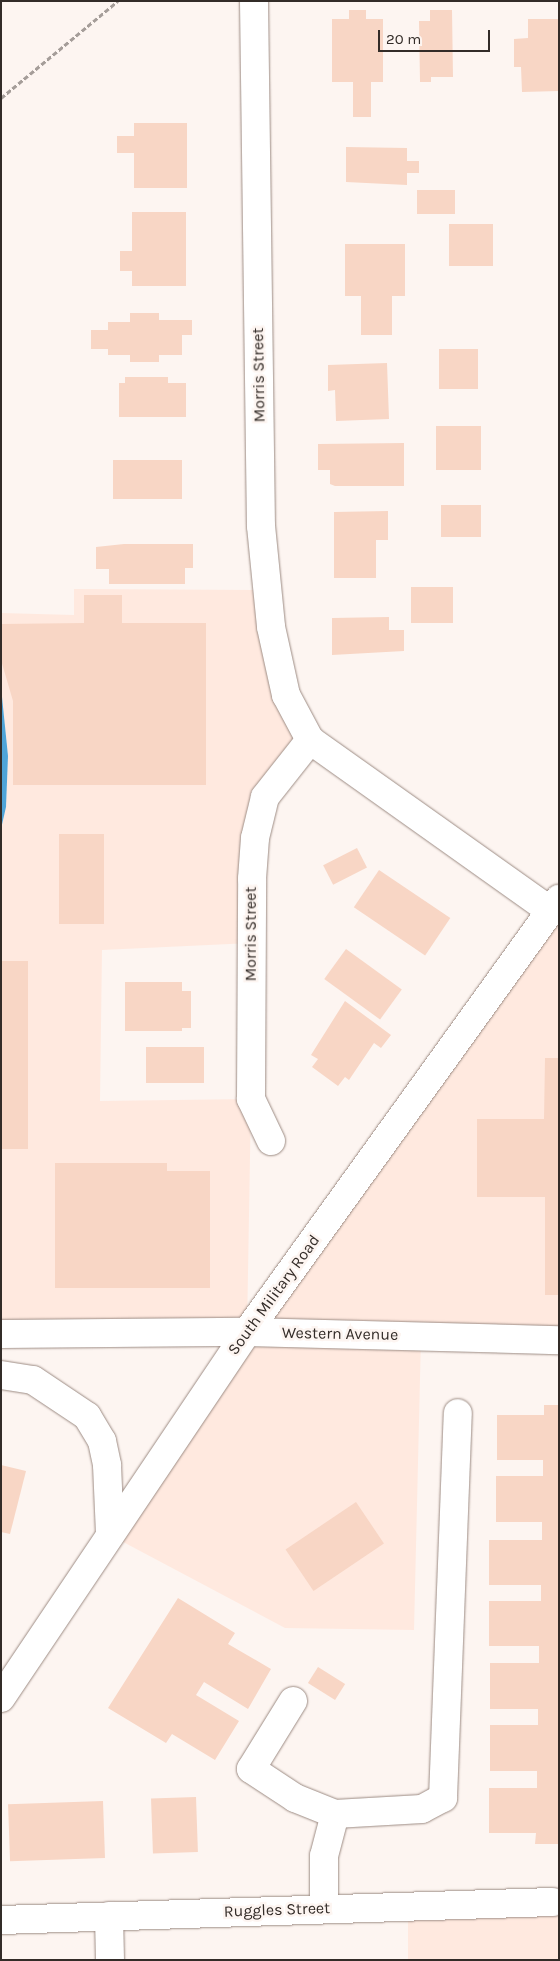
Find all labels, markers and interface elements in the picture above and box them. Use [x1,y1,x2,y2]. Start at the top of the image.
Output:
scale bar [380,20,492,52]
text: 20 m [386,30,421,48]
street label: Morris Street [249,327,269,423]
street label: Morris Street [241,887,261,981]
street label: South Military Road [224,1231,324,1359]
street label: Western Avenue [282,1323,398,1345]
street label: Ruggles Street [224,1899,330,1921]

